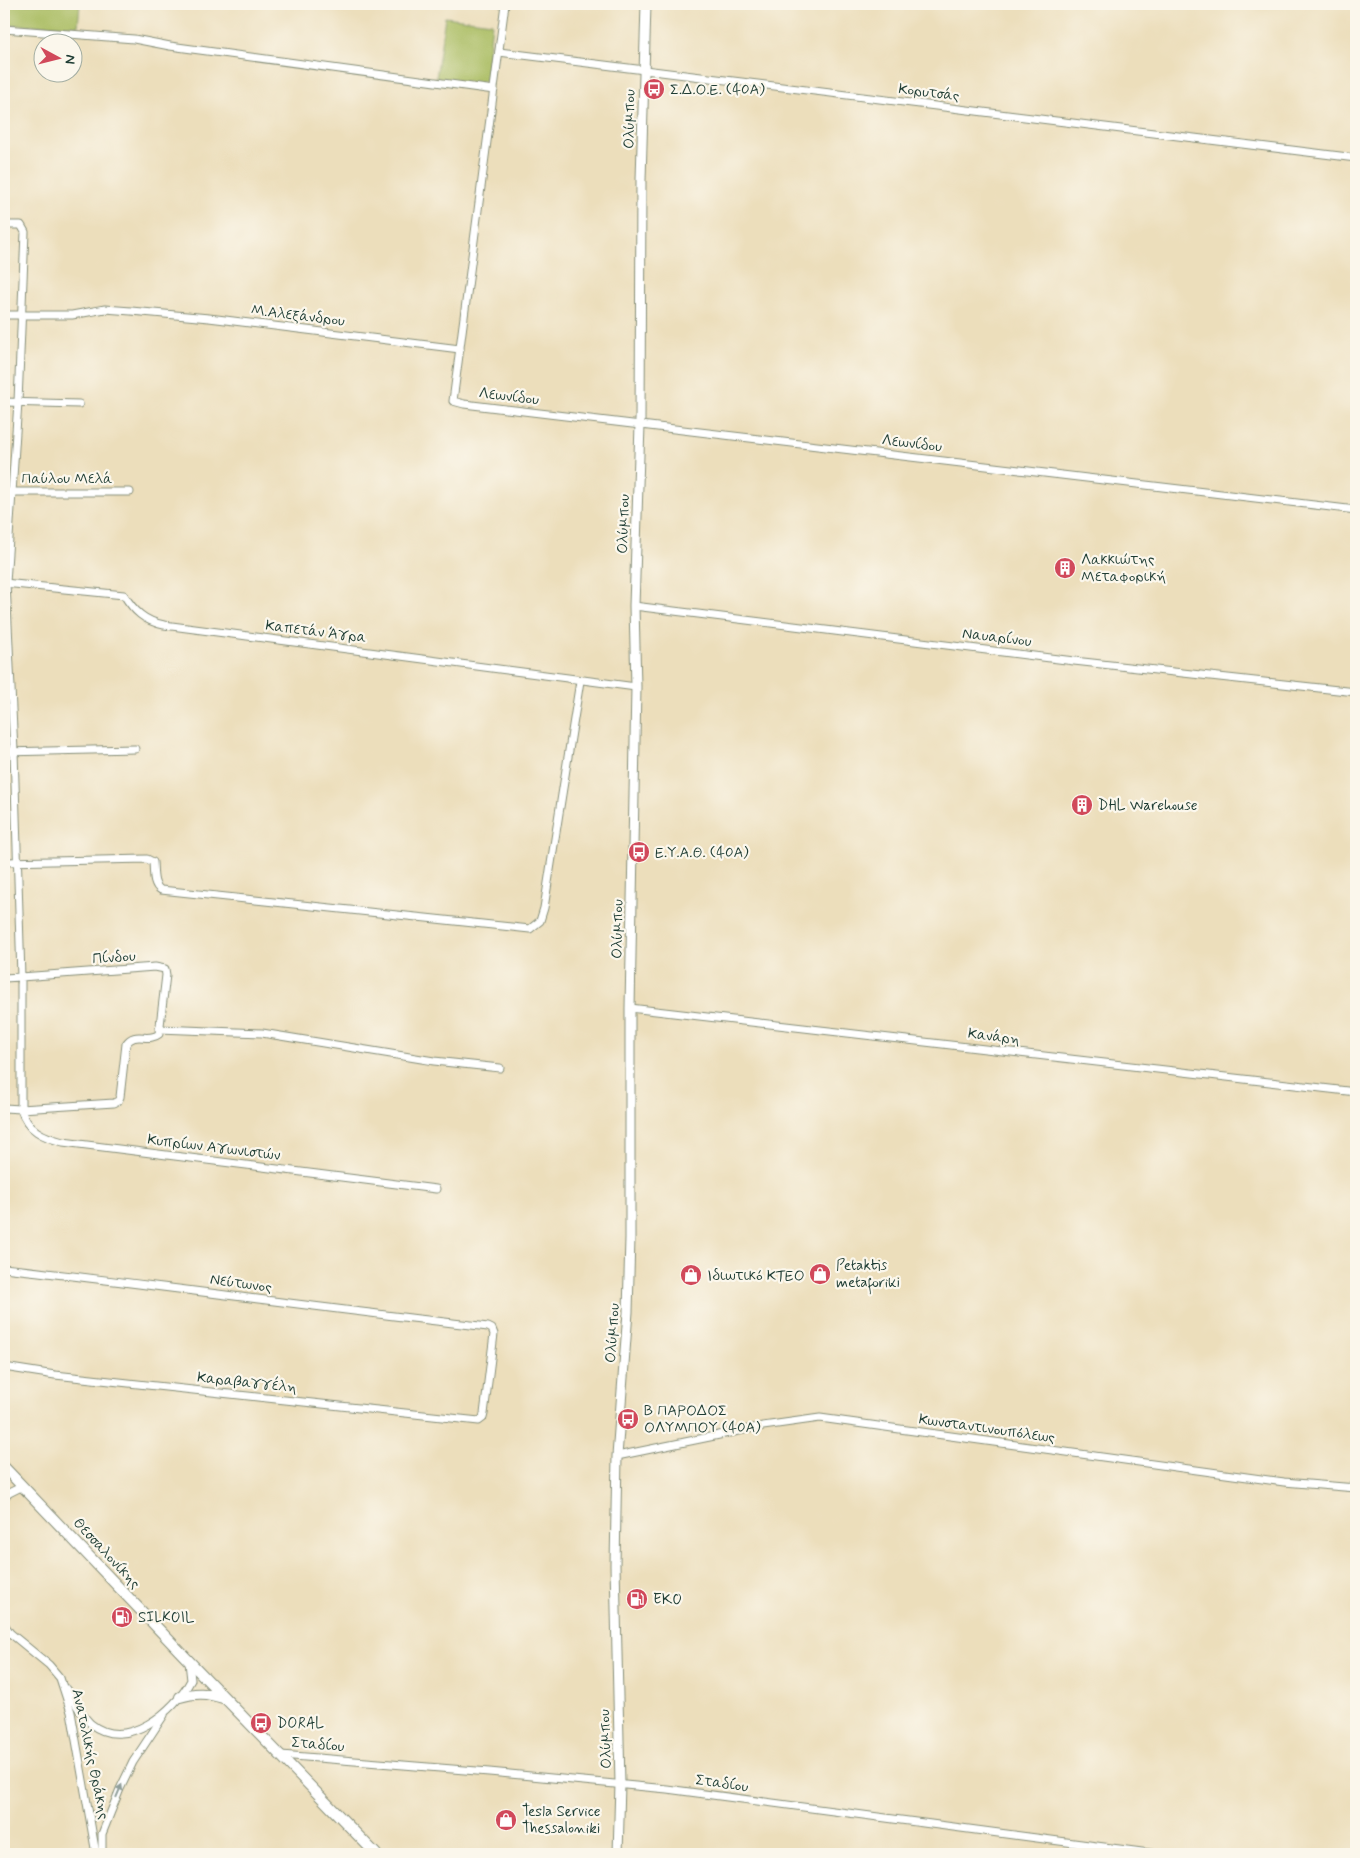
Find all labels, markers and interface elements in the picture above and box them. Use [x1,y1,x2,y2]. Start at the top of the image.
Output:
north arrow [32,32,82,82]
text: N [60,54,79,65]
bus stop icon: Σ.Δ.Ο.Ε. (40Α) [642,77,666,101]
street label: Κορυτσάς [897,79,961,107]
place label: Σ.Δ.Ο.Ε. (40Α) [670,80,765,100]
street label: Ολύμπου [619,89,641,149]
street label: Μ.Αλεξάνδρου [250,300,346,332]
street label: Λεωνίδου [478,383,540,411]
street label: Λεωνίδου [881,430,943,458]
street label: Παύλου Μελά [21,469,113,489]
street label: Ολύμπου [613,494,635,554]
place label: Λακκιώτης Μεταφορική [1081,550,1166,587]
building icon: Λακκιώτης Μεταφορική [1053,556,1077,580]
street label: Καπετάν Άγρα [264,616,368,648]
street label: Ναυαρίνου [961,624,1033,652]
building icon: DHL Warehouse [1070,793,1094,817]
place label: DHL Warehouse [1098,796,1198,816]
bus stop icon: Ε.Υ.Α.Θ. (40Α) [627,840,651,864]
place label: Ε.Υ.Α.Θ. (40Α) [655,843,749,863]
street label: Ολύμπου [607,899,629,959]
street label: Πίνδου [92,946,137,969]
street label: Κανάρη [967,1024,1021,1050]
street label: Κυπρίων Αγωνιστών [146,1130,282,1166]
place label: Petaktis metaforiki [836,1256,900,1295]
shop icon: Petaktis metaforiki [808,1262,832,1286]
shop icon: Ιδιωτικό ΚΤΕΟ [679,1263,703,1287]
place label: Ιδιωτικό ΚΤΕΟ [707,1266,805,1286]
street label: Νεύτωνος [209,1270,274,1298]
street label: Ολύμπου [601,1302,625,1364]
street label: Καραβαγγέλη [196,1368,298,1398]
place label: Β ΠΑΡΟΔΟΣ ΟΛΥΜΠΟΥ (40Α) [644,1401,761,1438]
bus stop icon: Β ΠΑΡΟΔΟΣ ΟΛΥΜΠΟΥ (40Α) [616,1407,640,1431]
street label: Κωνσταντινουπόλεως [917,1410,1057,1449]
street label: Θεσσαλονίκης [68,1514,145,1594]
fuel station icon: EKO [625,1587,649,1611]
place label: EKO [653,1590,682,1610]
fuel station icon: SILKOIL [110,1605,134,1629]
place label: SILKOIL [138,1608,195,1628]
street label: Ανατολικής Θράκης [66,1687,114,1822]
street label: Ολύμπου [595,1709,617,1769]
bus stop icon: DORAL [249,1711,273,1735]
place label: DORAL [277,1714,324,1734]
street label: Σταδίου [291,1733,346,1757]
street label: Σταδίου [694,1770,750,1798]
one-way arrow [116,1784,124,1798]
place label: Tesla Service Thessaloniki [522,1802,601,1839]
shop icon: Tesla Service Thessaloniki [494,1808,518,1832]

